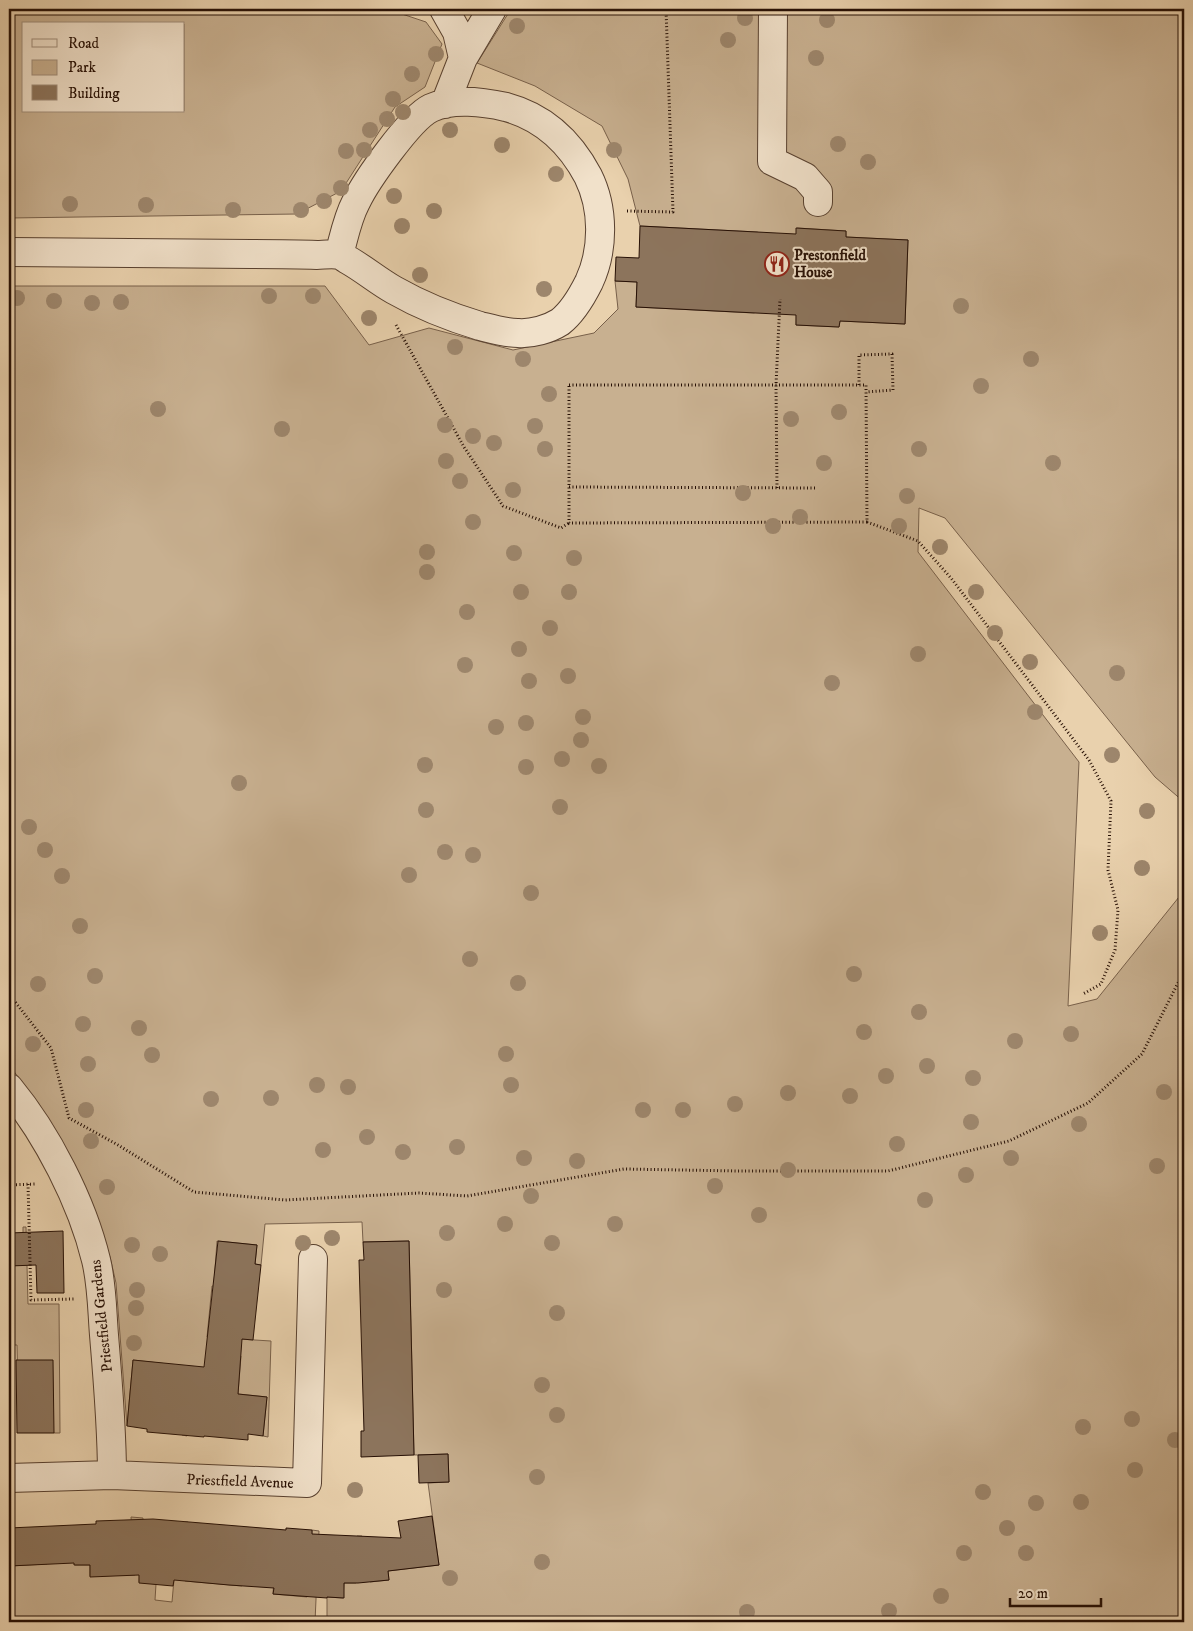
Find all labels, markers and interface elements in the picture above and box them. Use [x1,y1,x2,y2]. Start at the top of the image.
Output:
legend [22,22,185,112]
text: Road [68,34,100,53]
text: Park [68,58,97,77]
text: Building [68,84,120,103]
place label: Prestonfield House [794,246,867,282]
restaurant icon: Prestonfield House [764,251,790,277]
street label: Priestfield Gardens [86,1259,117,1373]
street label: Priestfield Avenue [186,1470,294,1493]
scale bar [1010,1576,1102,1608]
text: 20 m [1018,1584,1048,1603]

